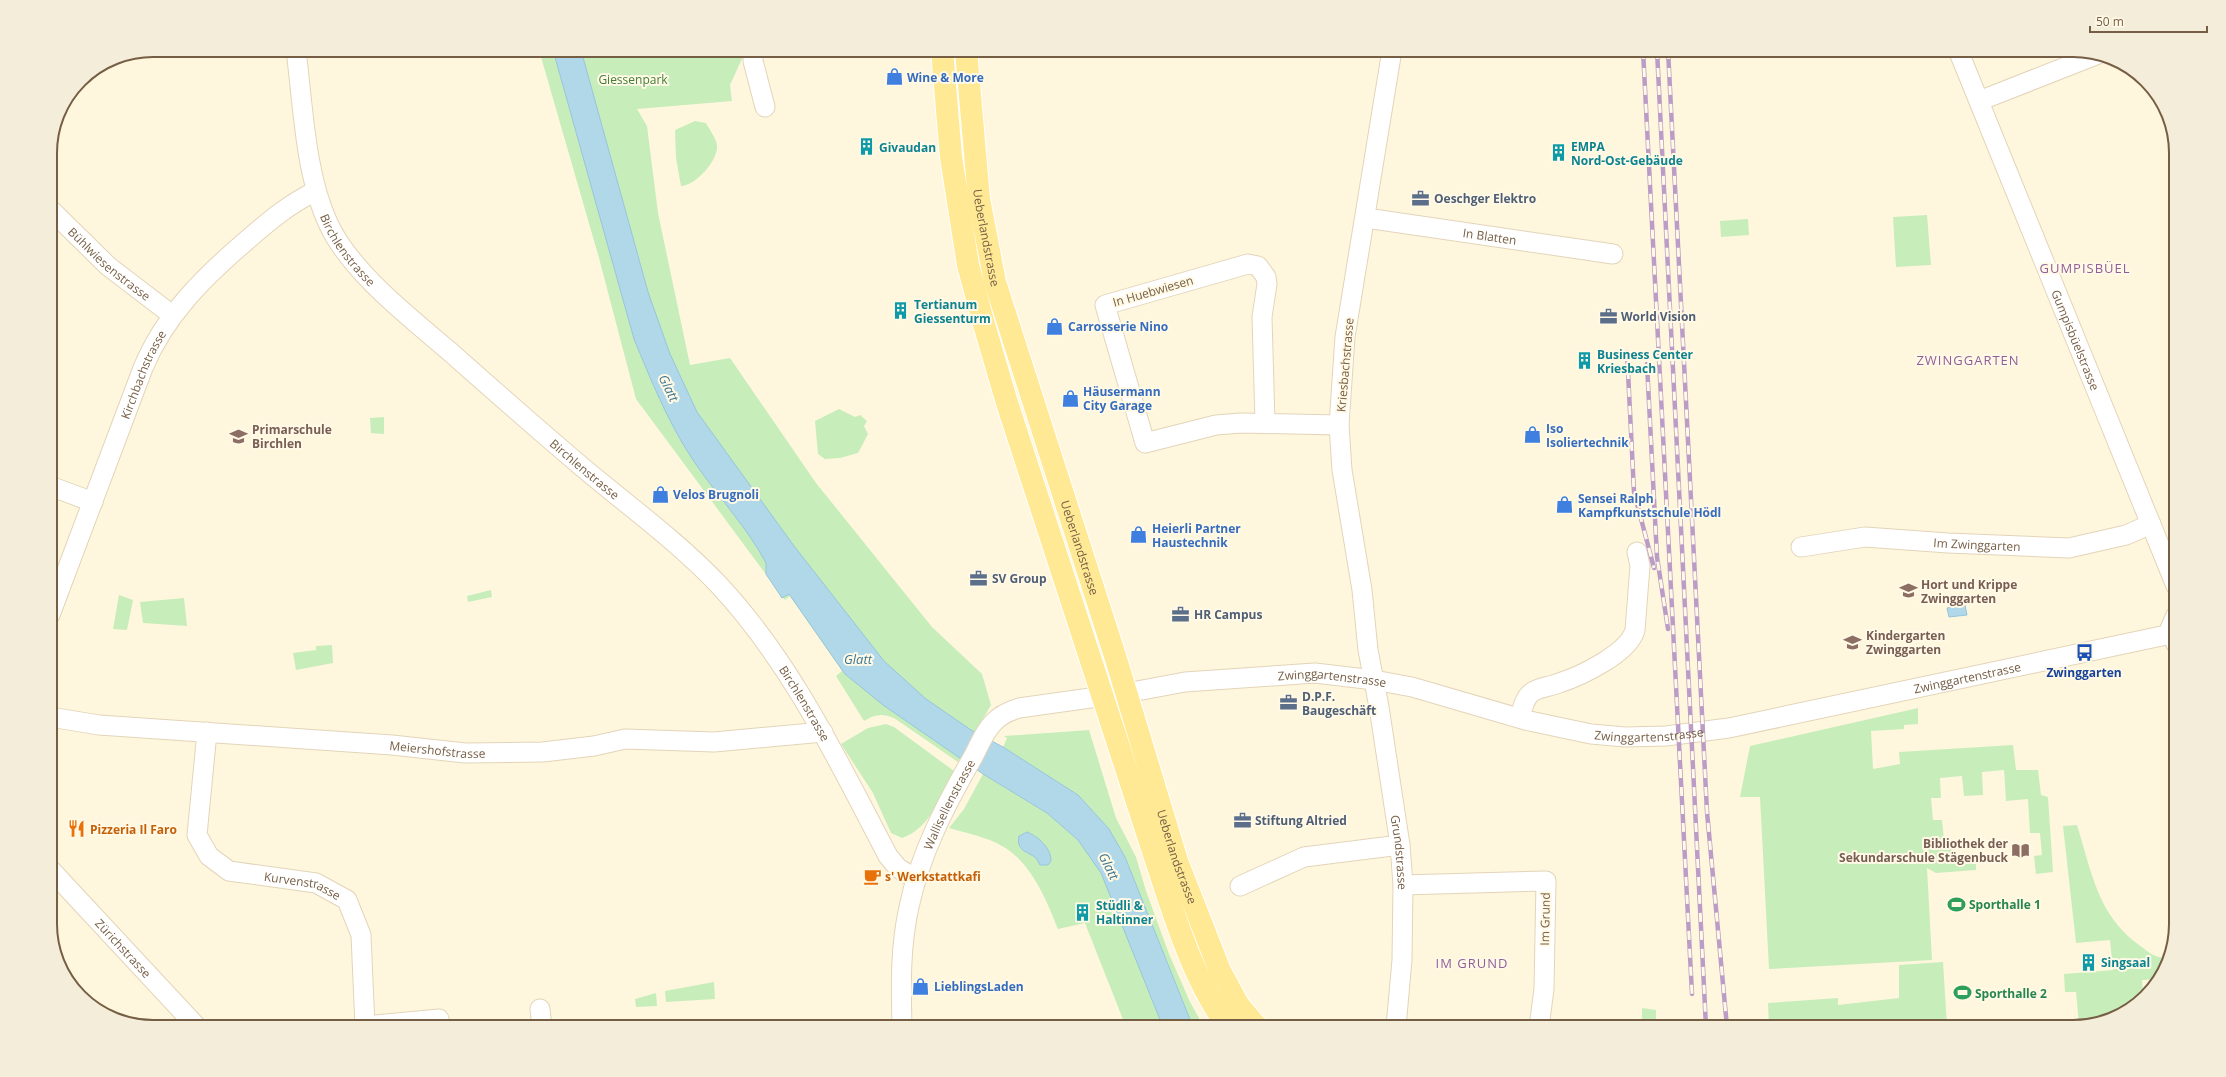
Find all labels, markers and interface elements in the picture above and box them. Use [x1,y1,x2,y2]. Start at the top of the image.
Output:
scale bar [2090,8,2207,34]
text: 50 m [2096,13,2124,30]
shop icon: Wine & More [884,67,904,87]
place label: Wine & More [907,69,984,86]
park label: Giessenpark [598,71,668,88]
building icon: Givaudan [856,137,876,157]
place label: EMPA Nord-Ost-Gebäude [1571,138,1683,169]
place label: Givaudan [879,139,936,156]
building icon: EMPA Nord-Ost-Gebäude [1548,143,1568,163]
street label: Ueberlandstrasse [970,188,1004,289]
office icon: Oeschger Elektro [1411,188,1431,208]
place label: Oeschger Elektro [1434,190,1536,207]
street label: Birchlenstrasse [316,211,379,290]
street label: Bühlwiesenstrasse [65,223,154,304]
street label: In Blatten [1462,224,1518,248]
district label: GUMPISBÜEL [2039,259,2131,277]
street label: In Huebwiesen [1111,271,1195,311]
street label: Gumpisbüelstrasse [2048,287,2104,393]
place label: Tertianum Giessenturm [914,296,991,327]
building icon: Tertianum Giessenturm [891,301,911,321]
office icon: World Vision [1598,306,1618,326]
place label: World Vision [1621,308,1696,325]
shop icon: Carrosserie Nino [1045,316,1065,336]
street label: Kriesbachstrasse [1332,317,1358,413]
place label: Carrosserie Nino [1068,318,1168,335]
street label: Kirchbachstrasse [116,326,170,421]
place label: Business Center Kriesbach [1597,346,1694,377]
building icon: Business Center Kriesbach [1574,351,1594,371]
district label: ZWINGGARTEN [1916,351,2020,369]
water label: Glatt [655,371,684,405]
place label: Häusermann City Garage [1083,383,1161,414]
shop icon: Häusermann City Garage [1060,388,1080,408]
place label: Iso Isoliertechnik [1546,420,1629,451]
place label: Primarschule Birchlen [252,421,332,452]
shop icon: Iso Isoliertechnik [1523,425,1543,445]
school or university icon: Primarschule Birchlen [229,426,249,446]
street label: Birchlenstrasse [546,435,623,503]
shop icon: Velos Brugnoli [650,484,670,504]
place label: Velos Brugnoli [673,486,759,503]
place label: Sensei Ralph Kampfkunstschule Hödl [1578,490,1721,521]
shop icon: Sensei Ralph Kampfkunstschule Hödl [1555,495,1575,515]
street label: Ueberlandstrasse [1057,498,1103,597]
place label: Heierli Partner Haustechnik [1152,520,1241,551]
shop icon: Heierli Partner Haustechnik [1129,525,1149,545]
street label: Im Zwinggarten [1933,533,2021,554]
office icon: SV Group [969,568,989,588]
place label: SV Group [992,570,1047,587]
place label: Hort und Krippe Zwinggarten [1921,576,2017,607]
school or university icon: Hort und Krippe Zwinggarten [1898,581,1918,601]
office icon: HR Campus [1171,604,1191,624]
place label: HR Campus [1194,606,1262,623]
place label: Kindergarten Zwinggarten [1866,627,1945,658]
school or university icon: Kindergarten Zwinggarten [1843,632,1863,652]
bus stop icon: Zwinggarten [2074,643,2094,663]
water label: Glatt [844,650,873,668]
street label: Zwinggartenstrasse [1912,658,2023,697]
street label: Birchlenstrasse [776,662,834,744]
street label: Zwinggartenstrasse [1277,664,1388,691]
place label: Zwinggarten [2046,664,2122,681]
place label: D.P.F. Baugeschäft [1302,688,1376,719]
office icon: D.P.F. Baugeschäft [1279,693,1299,713]
street label: Zwinggartenstrasse [1594,723,1705,746]
street label: Meiershofstrasse [389,736,486,762]
street label: Wallisellenstrasse [919,756,979,852]
street label: Ueberlandstrasse [1153,807,1201,907]
office icon: Stiftung Altried [1232,810,1252,830]
place label: Stiftung Altried [1255,812,1347,829]
street label: Grundstrasse [1387,814,1412,890]
restaurant icon: Pizzeria Il Faro [67,819,87,839]
place label: Pizzeria Il Faro [90,821,177,838]
place label: Bibliothek der Sekundarschule Stägenbuck [1839,835,2009,866]
library icon: Bibliothek der Sekundarschule Stägenbuck [2011,840,2031,860]
water label: Glatt [1095,849,1124,883]
cafe icon: s' Werkstattkafi [862,866,882,886]
street label: Kurvenstrasse [263,867,344,904]
place label: s' Werkstattkafi [885,868,981,885]
street label: Im Grund [1536,892,1554,946]
sports icon: Sporthalle 1 [1946,894,1966,914]
place label: Sporthalle 1 [1969,896,2041,913]
place label: Stüdli & Haltinner [1096,897,1154,928]
building icon: Stüdli & Haltinner [1073,902,1093,922]
street label: Zürichstrasse [92,915,156,982]
building icon: Singsaal [2078,952,2098,972]
district label: IM GRUND [1436,954,1508,972]
place label: Singsaal [2101,954,2150,971]
shop icon: LieblingsLaden [911,976,931,996]
place label: LieblingsLaden [934,978,1024,995]
sports icon: Sporthalle 2 [1952,983,1972,1003]
place label: Sporthalle 2 [1975,985,2047,1002]

